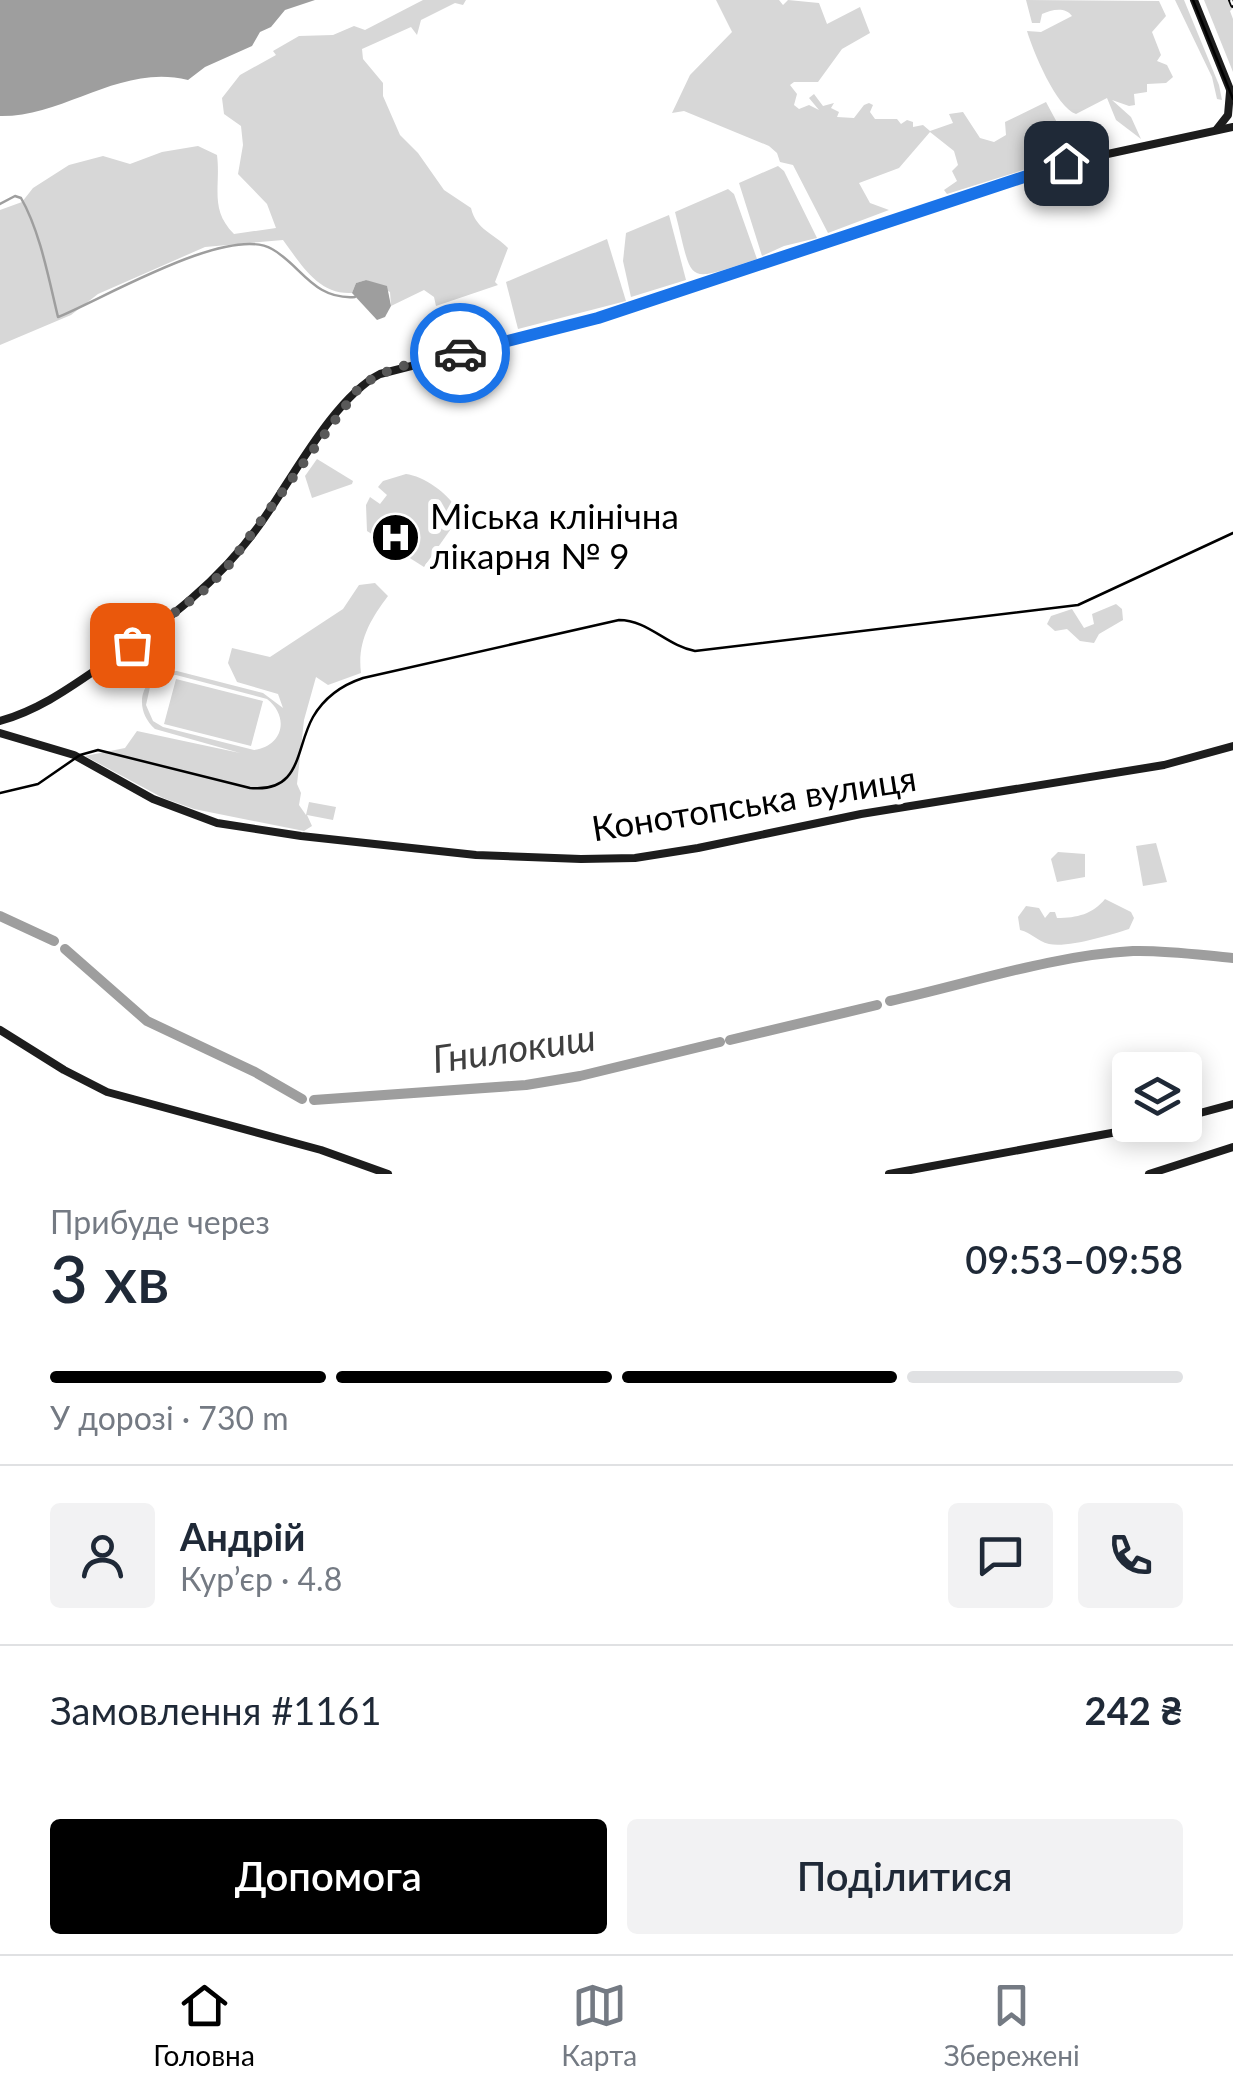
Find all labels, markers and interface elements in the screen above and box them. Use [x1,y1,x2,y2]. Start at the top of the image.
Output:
pin [1024,121,1109,206]
icon: home [1039,136,1094,191]
courier [410,303,510,403]
icon: car [433,326,488,381]
place label: Міська клінічна лікарня № 9 [430,494,679,576]
hospital icon: Міська клінічна лікарня № 9 [369,511,421,563]
pin [90,603,175,688]
icon: bag [105,618,160,673]
street label: Конотопська вулиця [589,756,919,848]
water label: Гнилокиш [429,1013,598,1081]
map controls [1112,1052,1202,1142]
button: layers [1112,1052,1202,1142]
text: Прибуде через [50,1202,270,1241]
text: 09:53–09:58 [965,1236,1183,1282]
text: 3 хв [50,1239,170,1317]
text: У дорозі · 730 m [50,1398,289,1437]
button: person [50,1503,155,1608]
button: chat [948,1503,1053,1608]
button: phone [1078,1503,1183,1608]
text: Андрій [180,1513,305,1559]
text: Кур’єр · 4.8 [180,1559,342,1598]
text: Замовлення #1161 [50,1687,381,1733]
text: 242 ₴ [1085,1687,1183,1733]
button: Допомога [50,1819,607,1934]
button: Поділитися [627,1819,1183,1934]
tab: Головна [153,1978,255,2072]
tab: Карта [561,1978,637,2072]
tab: Збережені [944,1978,1080,2072]

